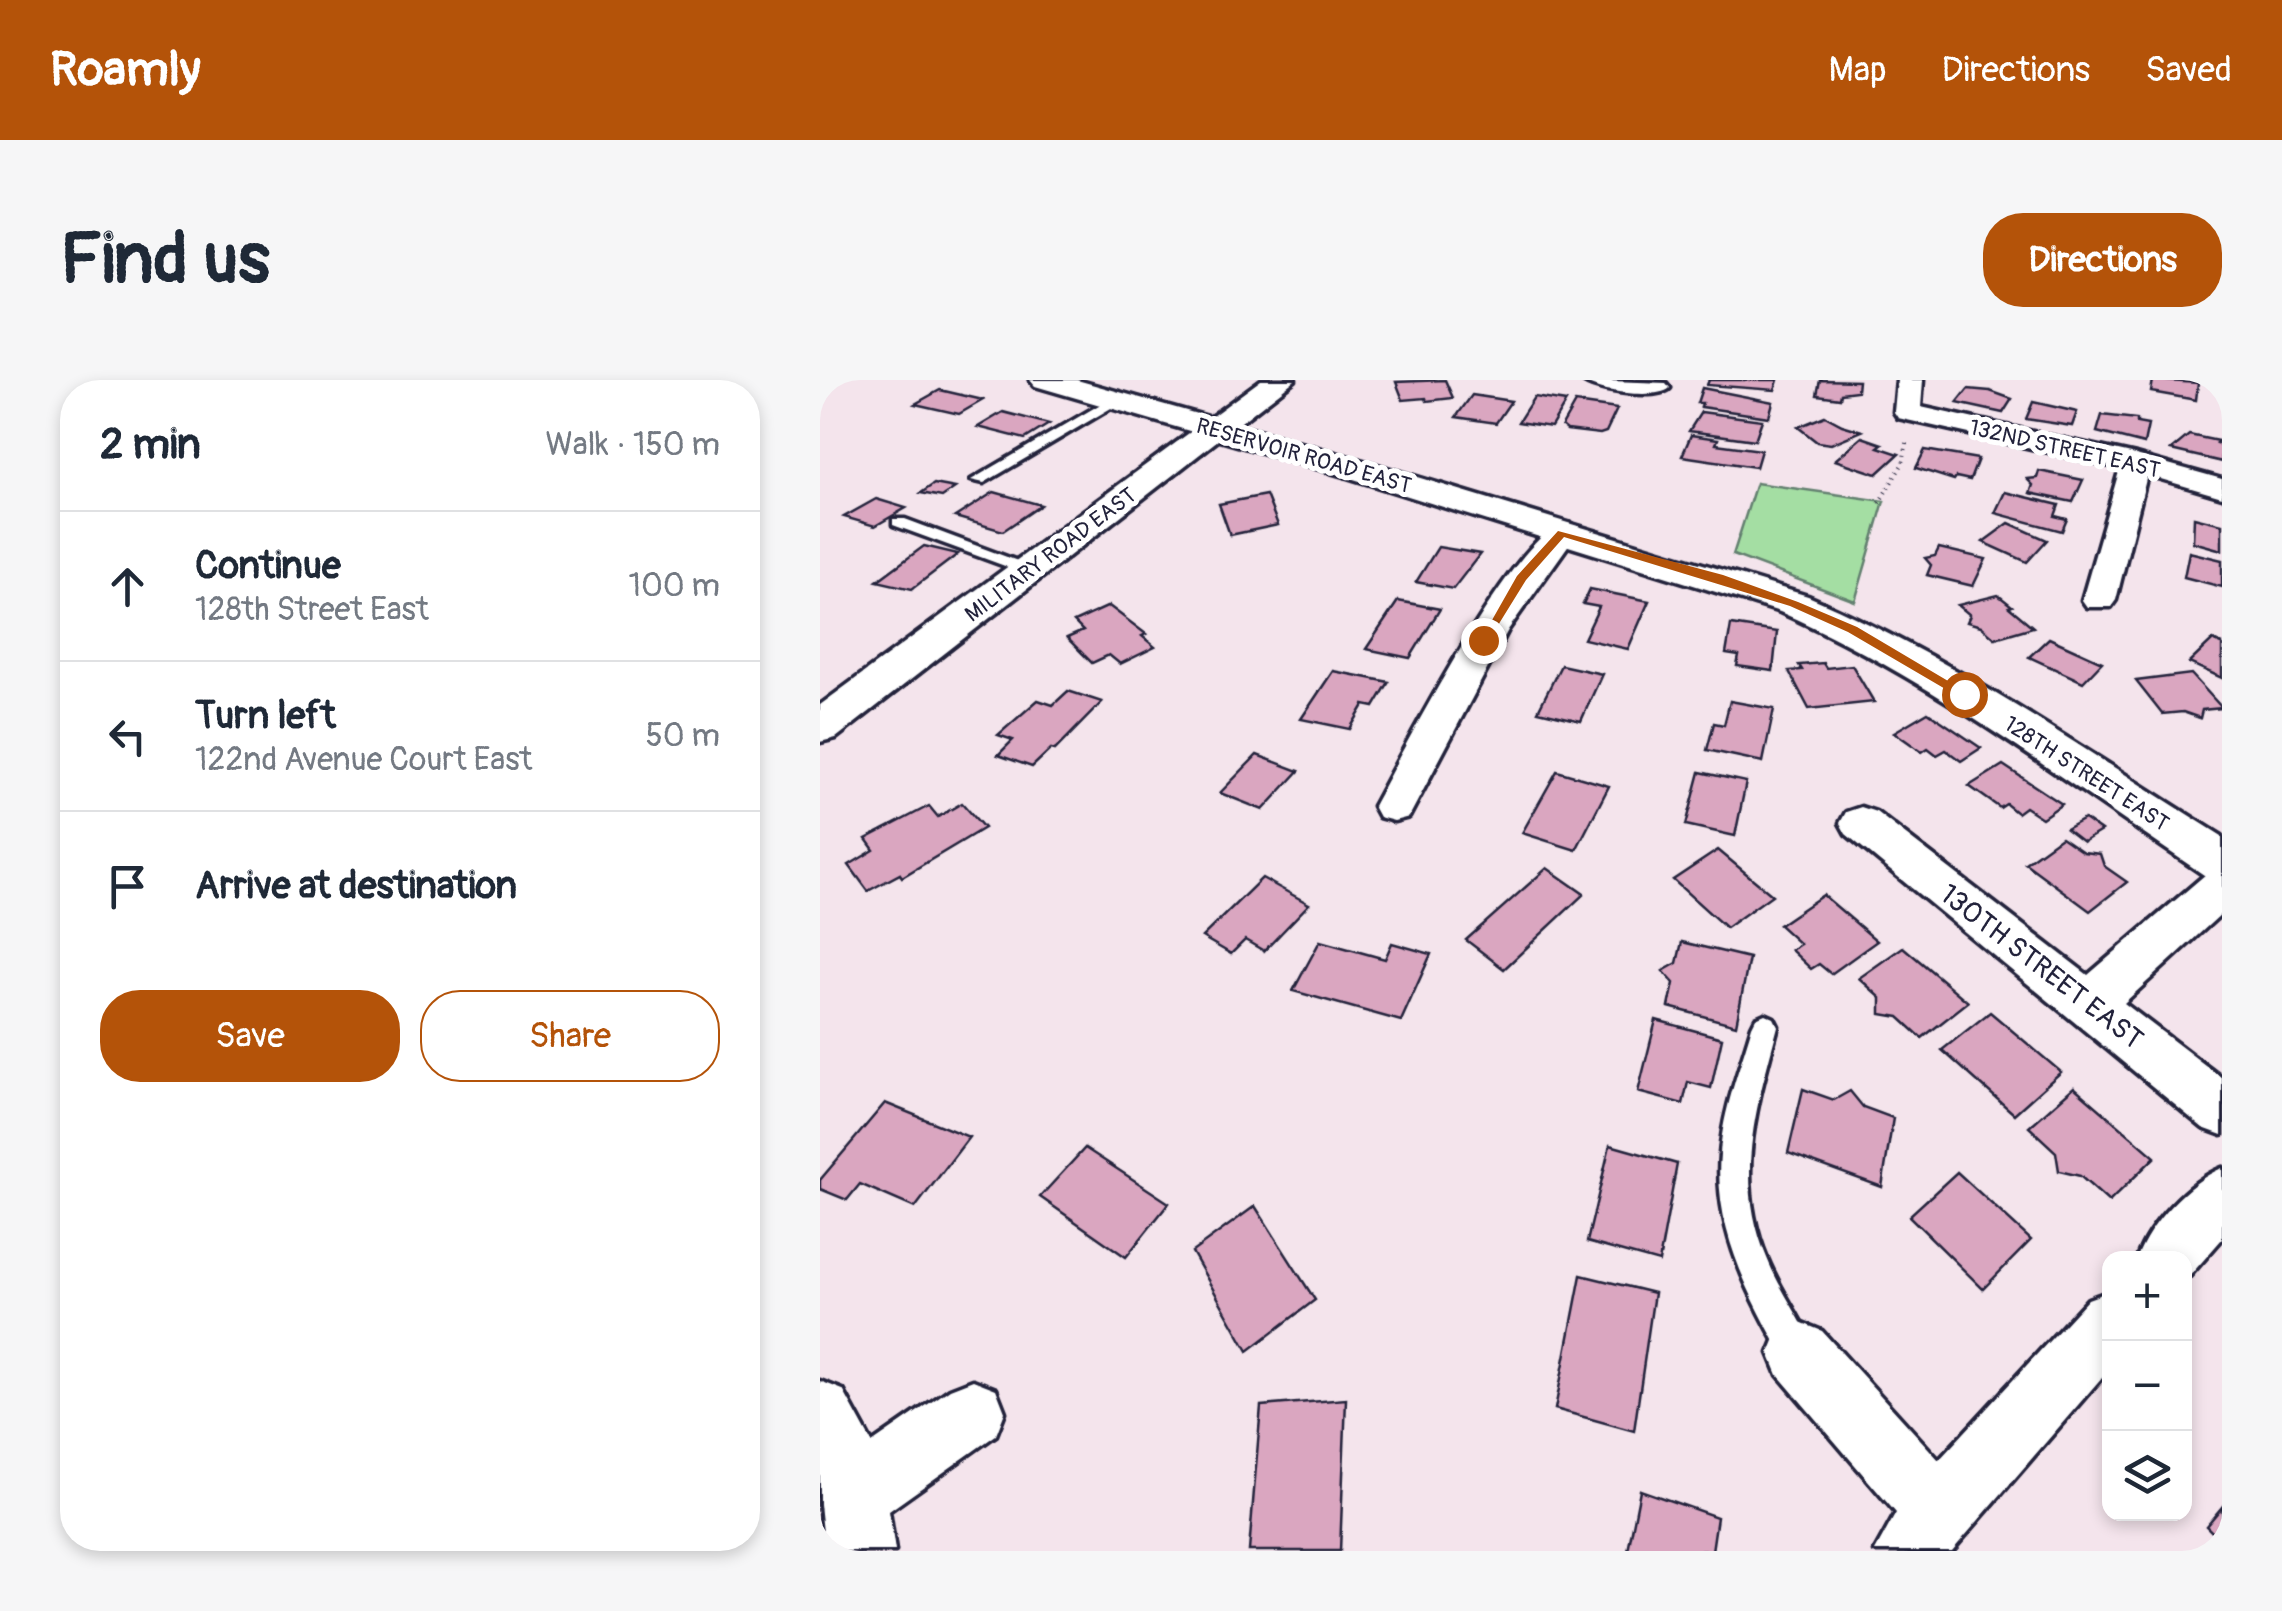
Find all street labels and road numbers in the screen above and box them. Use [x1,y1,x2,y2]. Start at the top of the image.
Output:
street label: RESERVOIR ROAD EAST [1193,412,1414,500]
street label: 132ND STREET EAST [1967,413,2163,485]
street label: MILITARY ROAD EAST [959,481,1142,628]
street label: 128TH STREET EAST [1999,710,2174,838]
street label: 130TH STREET EAST [1932,877,2150,1057]

